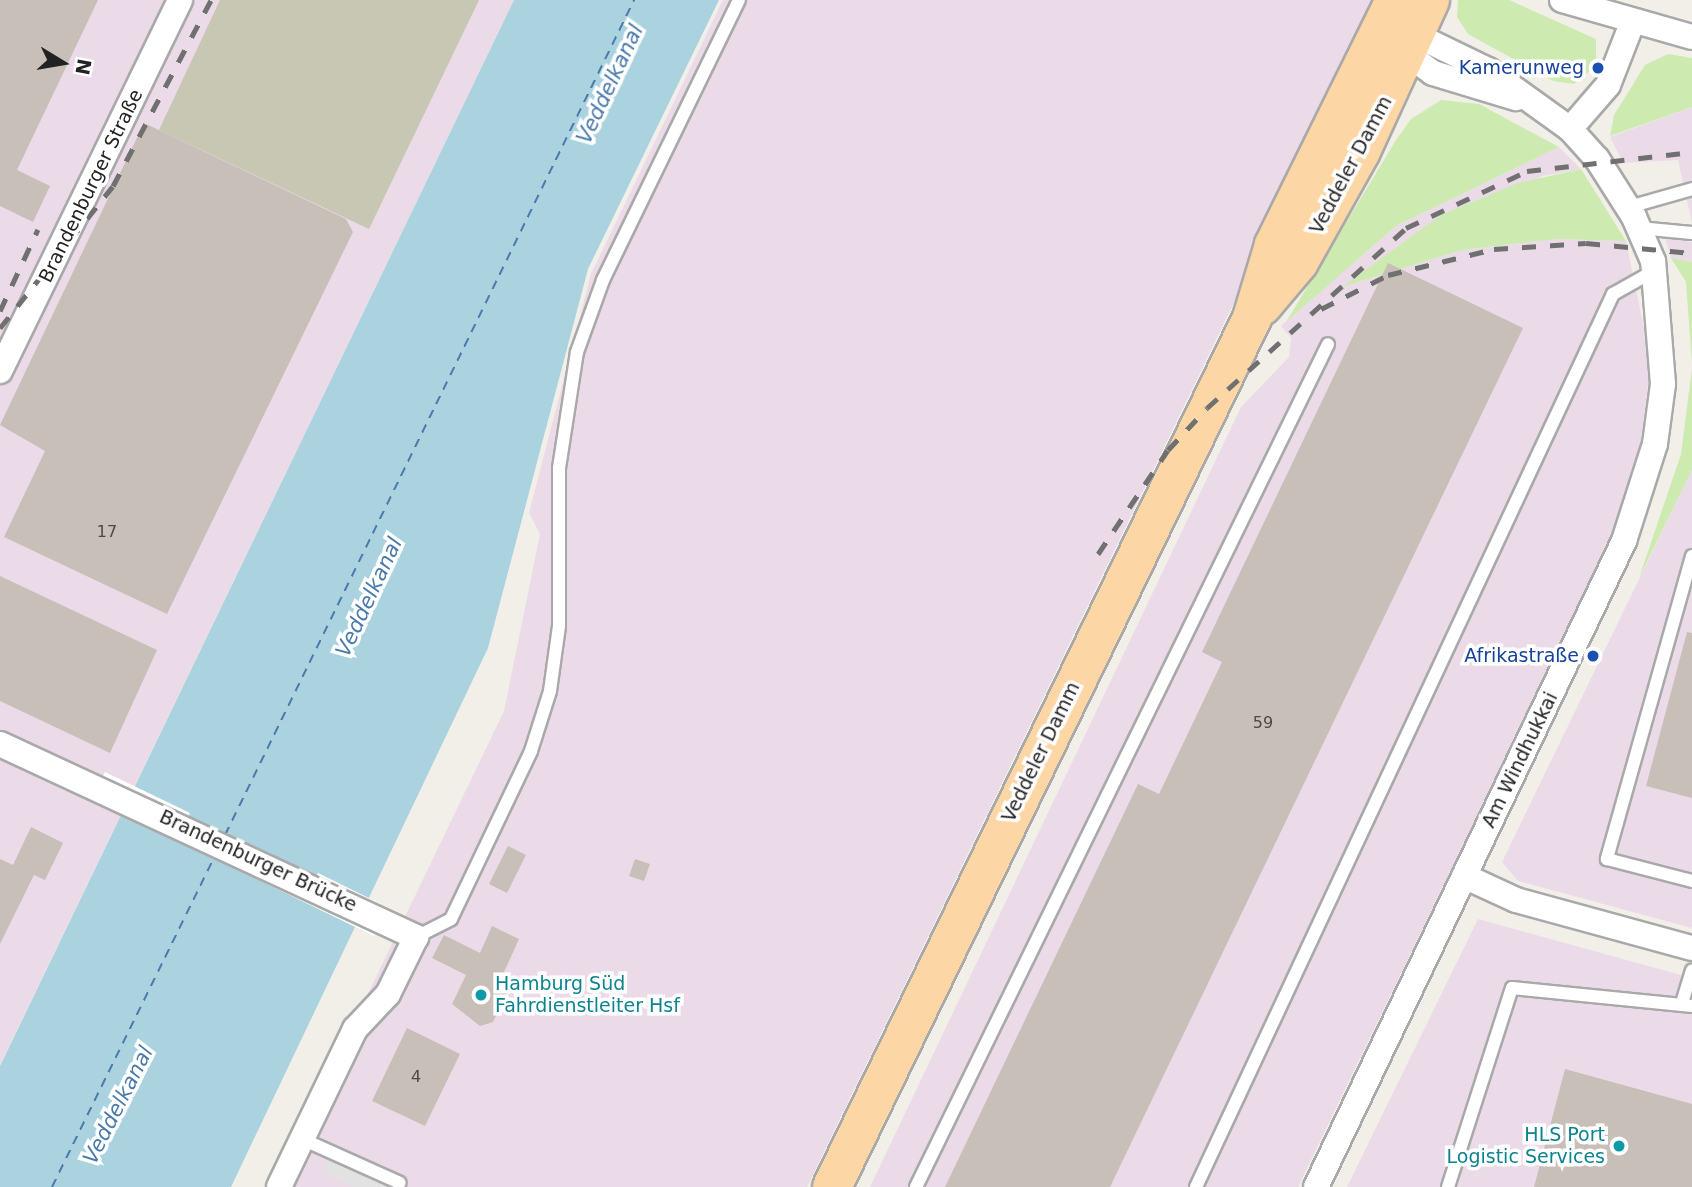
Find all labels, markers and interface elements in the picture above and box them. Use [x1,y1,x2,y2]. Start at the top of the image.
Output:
water label: Veddelkanal [571,20,649,148]
north arrow [28,28,98,98]
text: N [71,57,96,77]
place label: Kamerunweg [1459,57,1584,79]
marker: Kamerunweg [1590,60,1606,76]
street label: Brandenburger Straße [34,86,148,286]
street label: Veddeler Damm [1305,92,1397,238]
house number: 17 [97,522,117,542]
water label: Veddelkanal [330,533,408,661]
place label: Afrikastraße [1464,645,1579,667]
marker: Afrikastraße [1585,648,1601,664]
street label: Veddeler Damm [997,678,1085,826]
street label: Am Windhukkai [1477,689,1563,831]
house number: 59 [1253,713,1273,733]
street label: Brandenburger Brücke [156,805,360,917]
place label: Hamburg Süd Fahrdienstleiter Hsf [495,973,680,1017]
marker: Hamburg Süd Fahrdienstleiter Hsf [473,987,489,1003]
water label: Veddelkanal [78,1042,158,1168]
house number: 4 [411,1067,421,1087]
place label: HLS Port Logistic Services [1447,1124,1605,1168]
marker: HLS Port Logistic Services [1611,1138,1627,1154]

